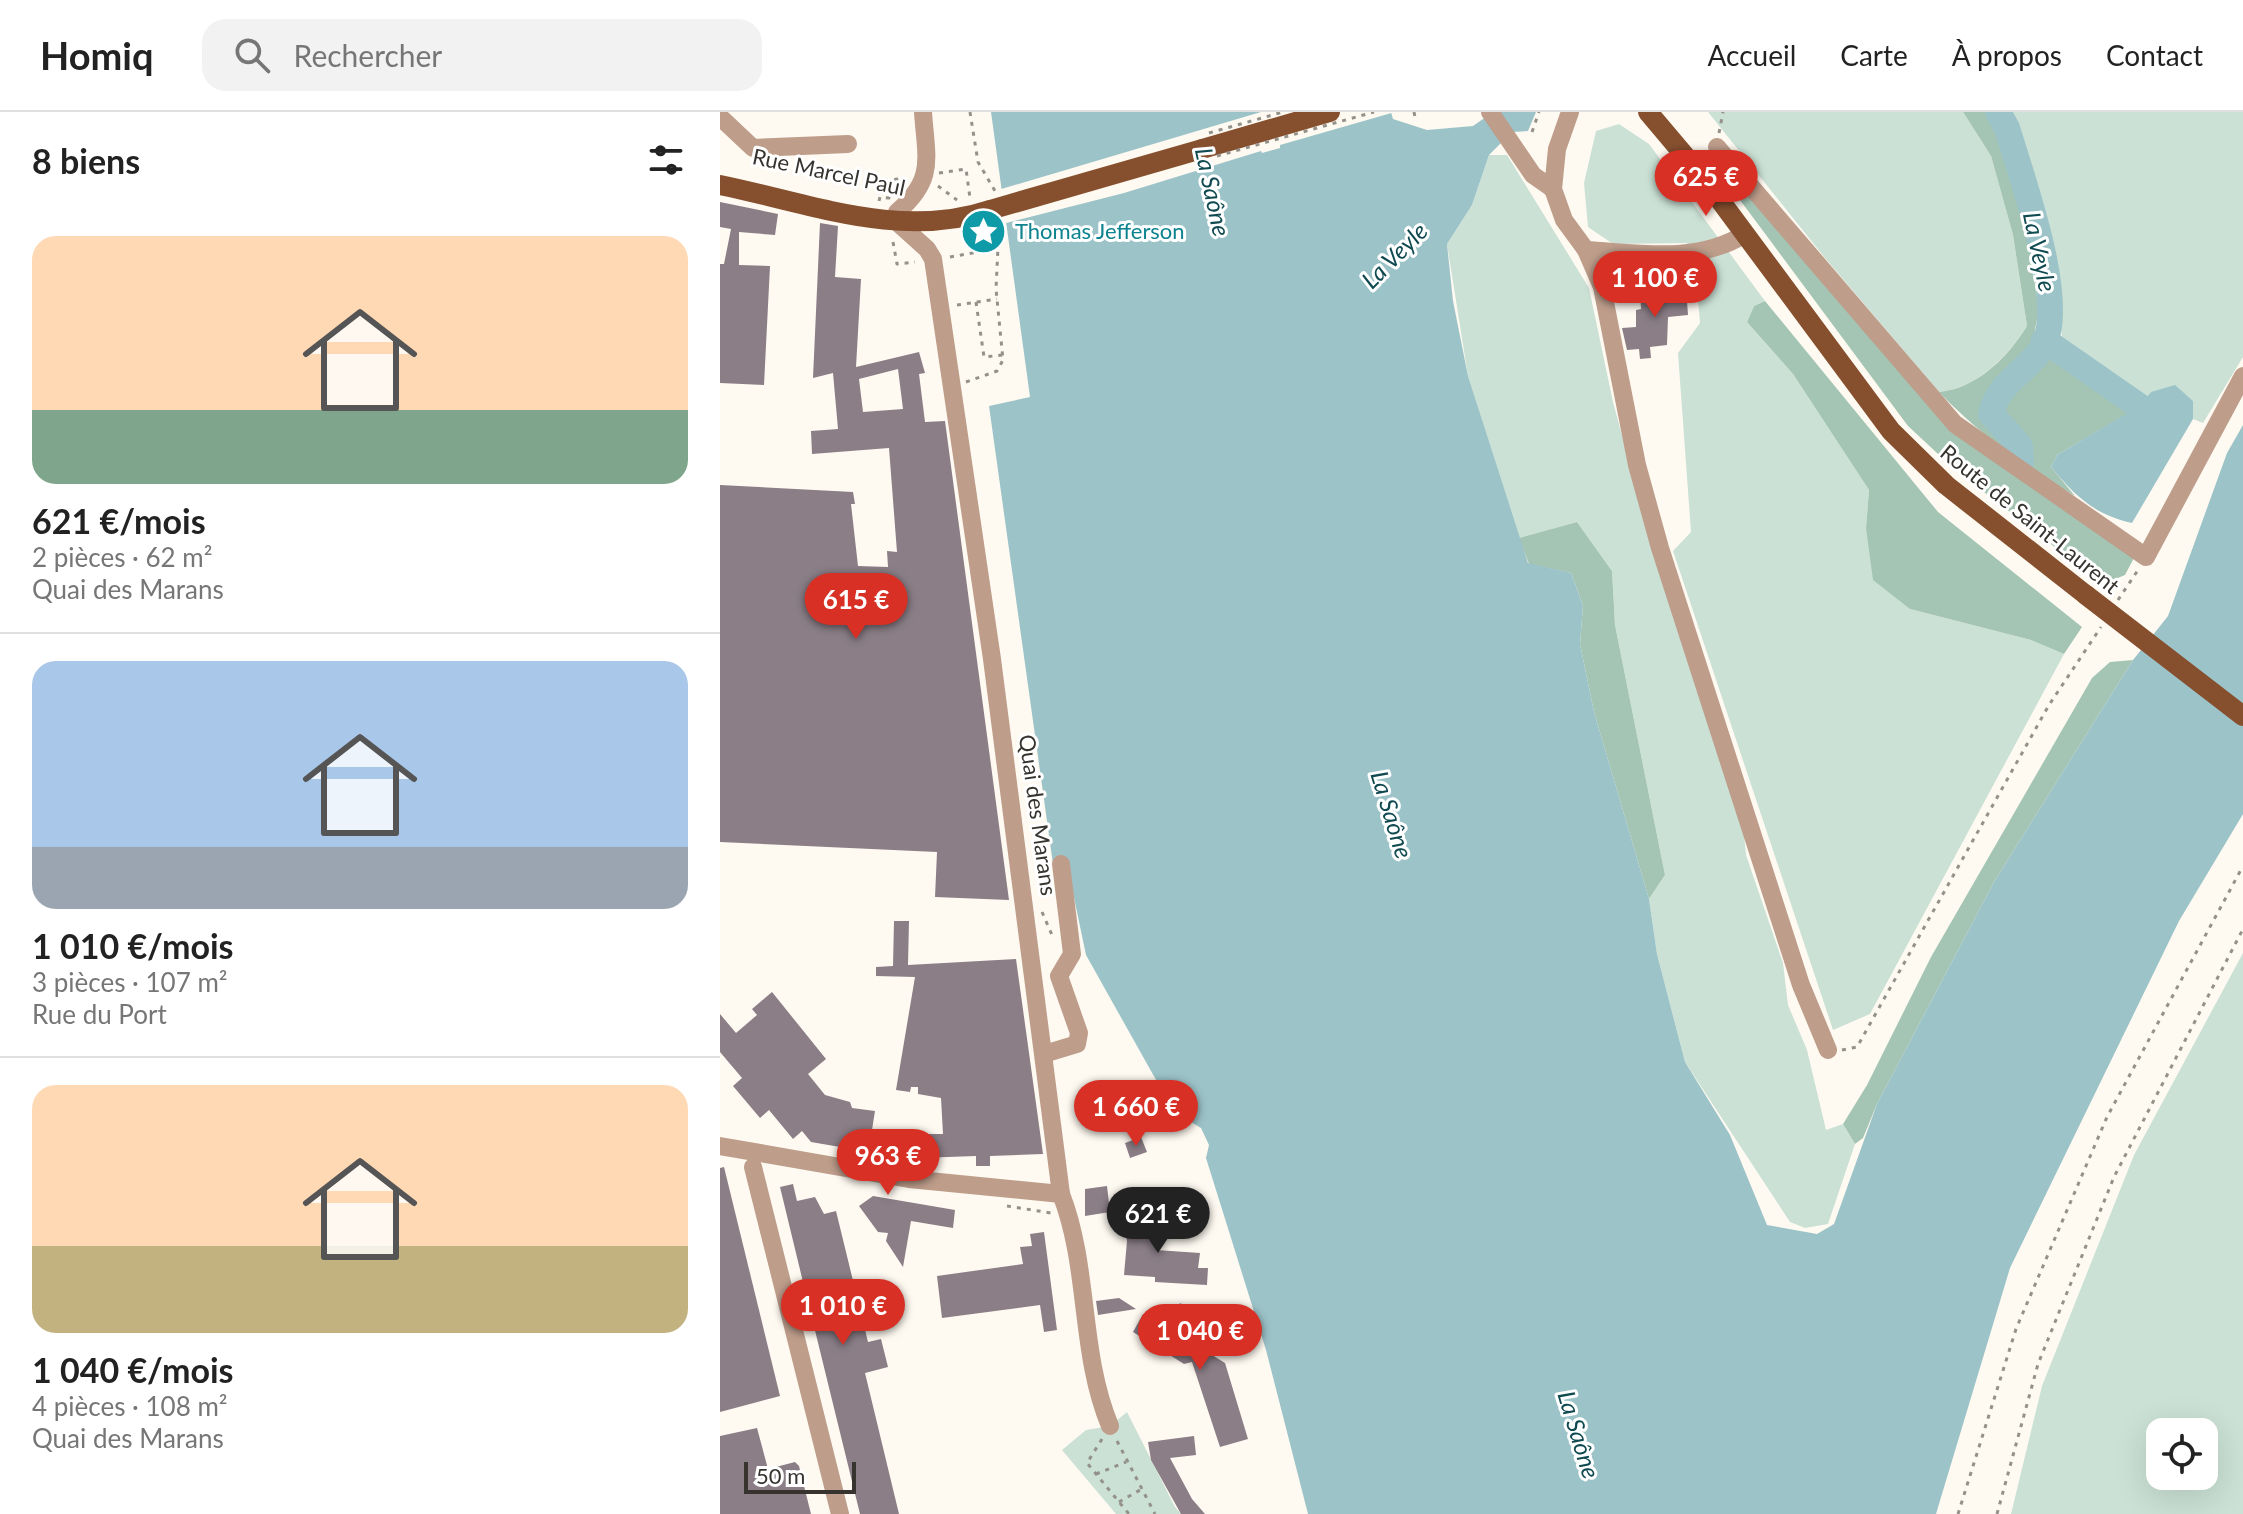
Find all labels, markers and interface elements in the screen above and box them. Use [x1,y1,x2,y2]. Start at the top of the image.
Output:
search box [202,19,762,91]
text: Homiq [40,32,154,78]
icon: search [230,33,274,77]
text: Rechercher [294,37,442,73]
text: Accueil [1707,38,1796,72]
text: Carte [1840,38,1908,72]
text: À propos [1952,38,2062,72]
text: Contact [2106,38,2203,72]
icon: filters [644,138,688,182]
text: 8 biens [32,140,140,181]
street label: Rue Marcel Paul [750,142,908,201]
water label: La Saône [1190,145,1237,239]
pin: 625 € [1650,150,1762,218]
text: 625 € [1673,160,1739,192]
place icon: Thomas Jefferson [960,207,1008,255]
water label: La Veyle [2018,209,2063,294]
water label: La Veyle [1355,216,1433,294]
place label: Thomas Jefferson [1015,217,1185,244]
pin: 1 100 € [1581,251,1729,319]
text: 1 100 € [1611,261,1699,293]
icon: home [288,288,432,432]
street label: Route de Saint-Laurent [1935,438,2125,599]
text: 621 €/mois [32,500,206,541]
text: 2 pièces · 62 m² [32,541,212,573]
text: Quai des Marans [32,573,224,605]
pin: 615 € [800,573,912,641]
text: 615 € [823,583,889,615]
icon: home [288,713,432,857]
street label: Quai des Marans [1014,733,1063,897]
water label: La Saône [1365,767,1419,862]
text: 1 010 €/mois [32,925,234,966]
text: 3 pièces · 107 m² [32,966,227,998]
text: Rue du Port [32,998,167,1030]
pin: 1 660 € [1062,1080,1210,1148]
text: 1 660 € [1092,1090,1180,1122]
pin: 963 € [832,1129,944,1197]
icon: home [288,1137,432,1281]
text: 963 € [855,1139,921,1171]
pin: 621 € [1102,1187,1214,1255]
text: 621 € [1125,1197,1191,1229]
pin: 1 010 € [769,1279,917,1347]
text: 1 010 € [799,1289,887,1321]
pin: 1 040 € [1126,1304,1274,1372]
text: 1 040 € [1156,1314,1244,1346]
text: 1 040 €/mois [32,1349,234,1390]
water label: La Saône [1552,1387,1606,1482]
text: 4 pièces · 108 m² [32,1390,227,1422]
map controls [2146,1418,2218,1490]
button: locate [2146,1418,2218,1490]
text: Quai des Marans [32,1422,224,1454]
scale bar [744,1458,856,1494]
text: 50 m [756,1462,805,1489]

